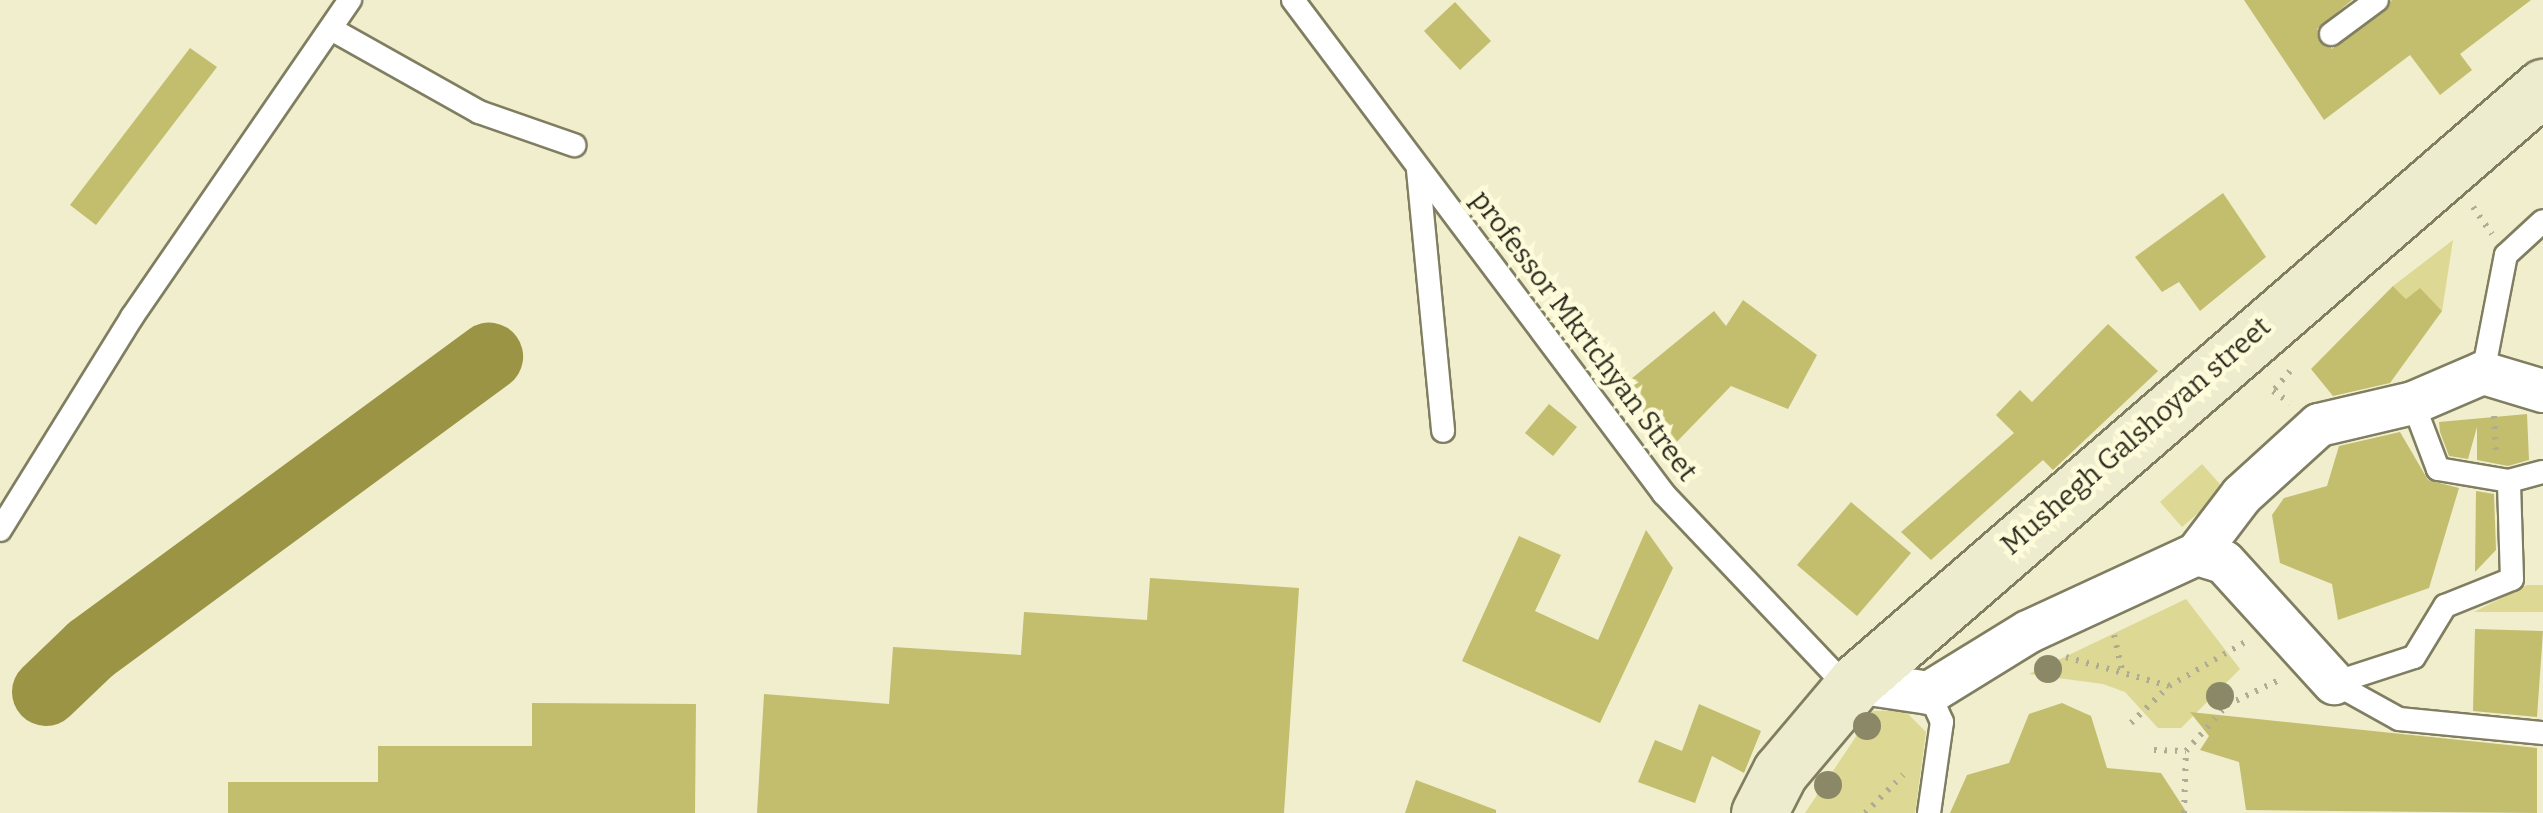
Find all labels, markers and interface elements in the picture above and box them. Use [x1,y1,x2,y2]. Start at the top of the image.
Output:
street label: professor Mkrtchyan Street [1464,184,1704,488]
street label: Mushegh Galshoyan street [1995,310,2277,562]

